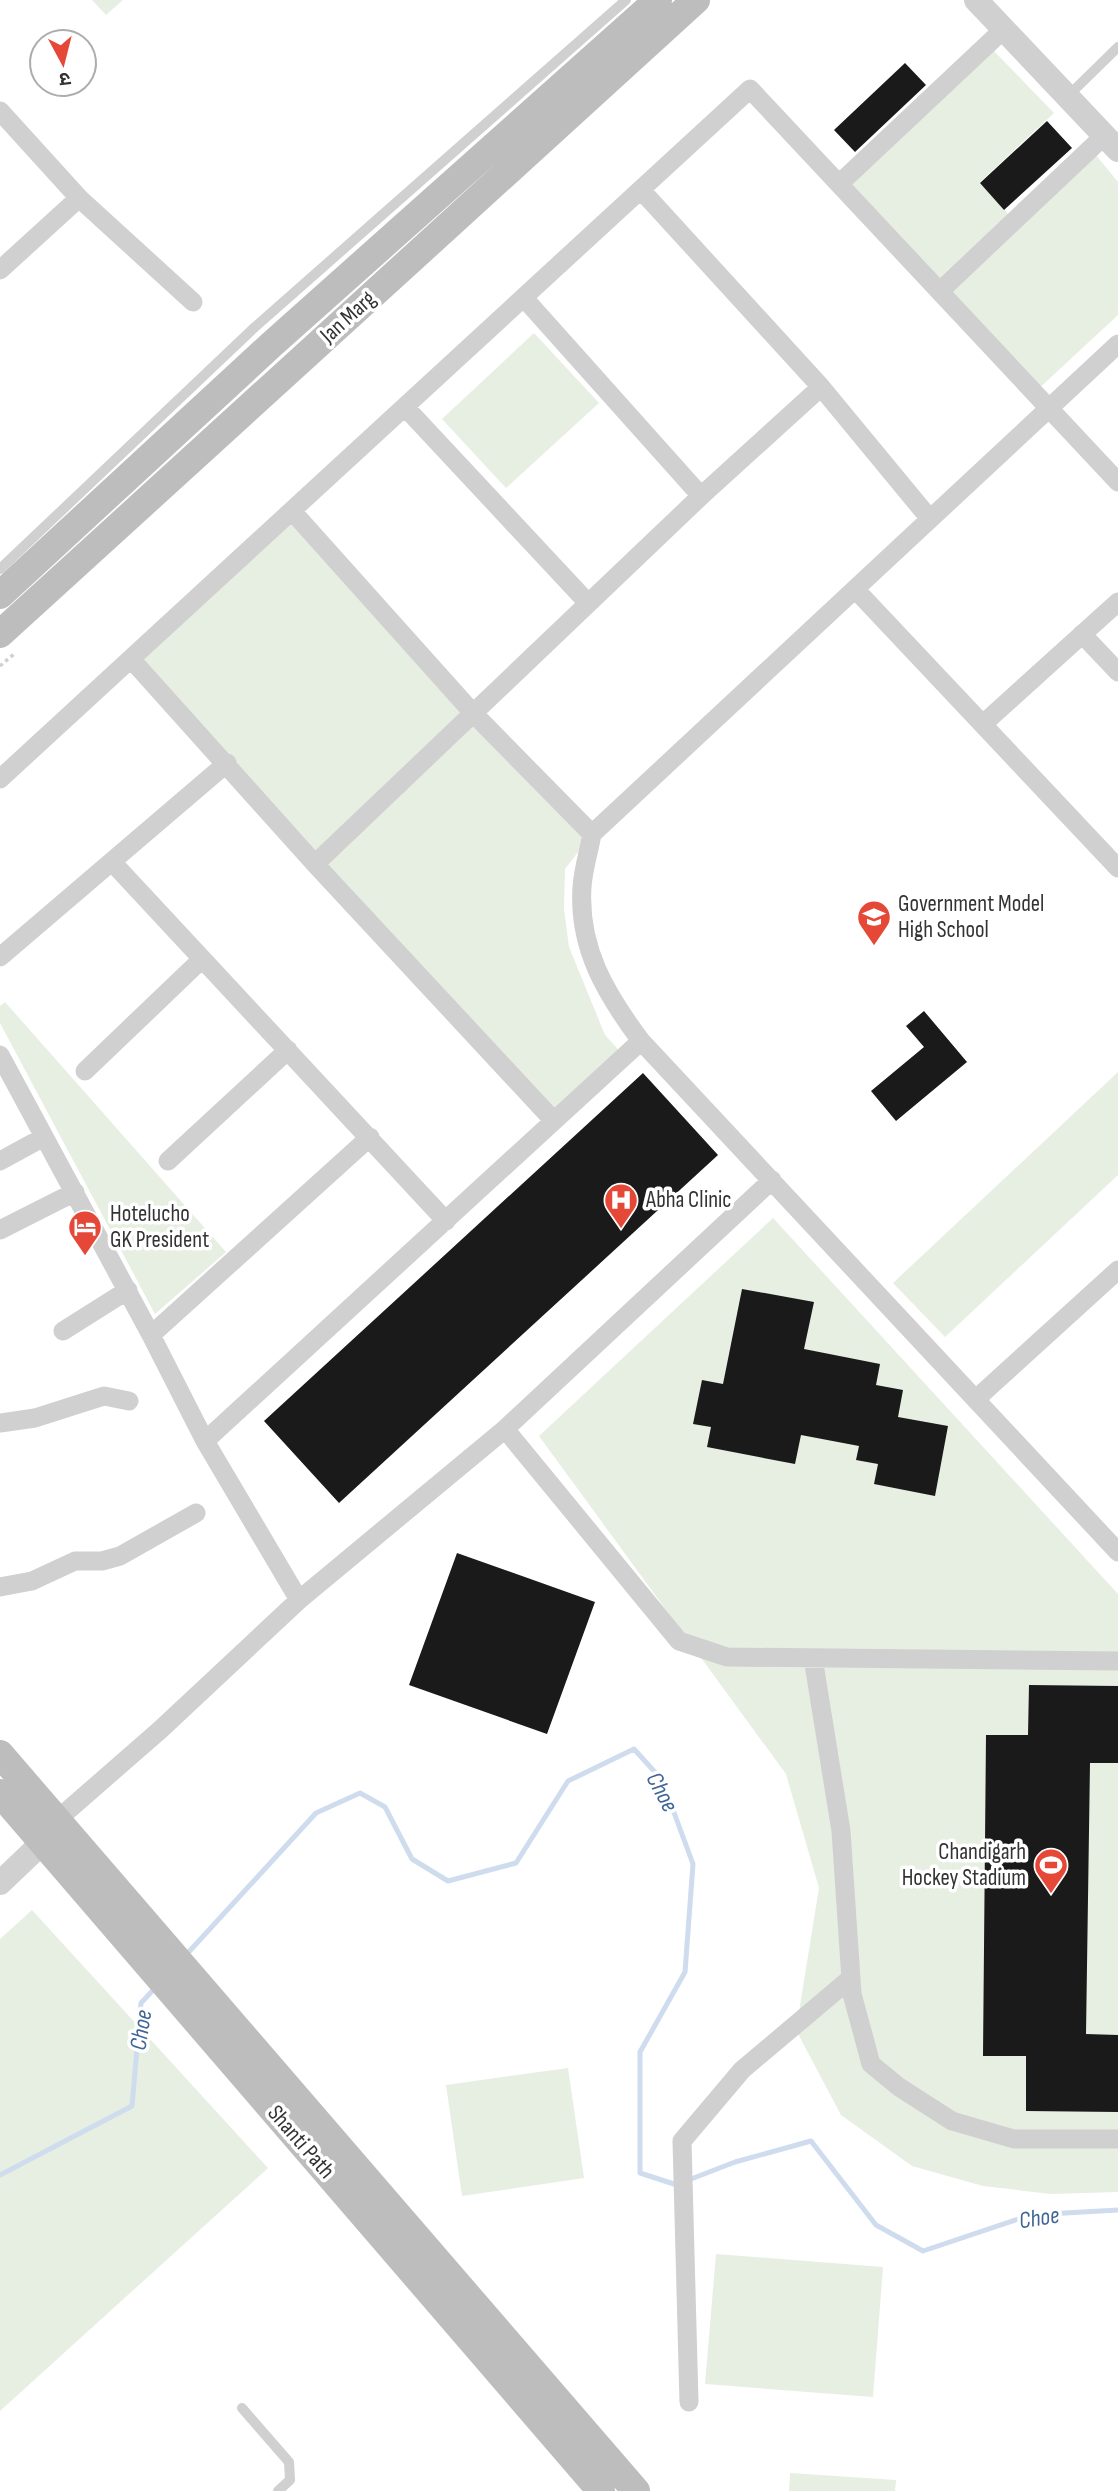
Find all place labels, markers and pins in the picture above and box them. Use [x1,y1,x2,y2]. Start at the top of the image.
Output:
place label: Government Model High School [898,890,1044,944]
school or university icon: Government Model High School [855,898,893,947]
hospital icon: Abha Clinic [602,1181,640,1230]
place label: Abha Clinic [645,1186,732,1214]
place label: Hotelucho GK President [110,1200,209,1254]
hotel icon: Hotelucho GK President [66,1208,104,1257]
place label: Chandigarh Hockey Stadium [902,1838,1026,1892]
sports icon: Chandigarh Hockey Stadium [1032,1846,1070,1895]

